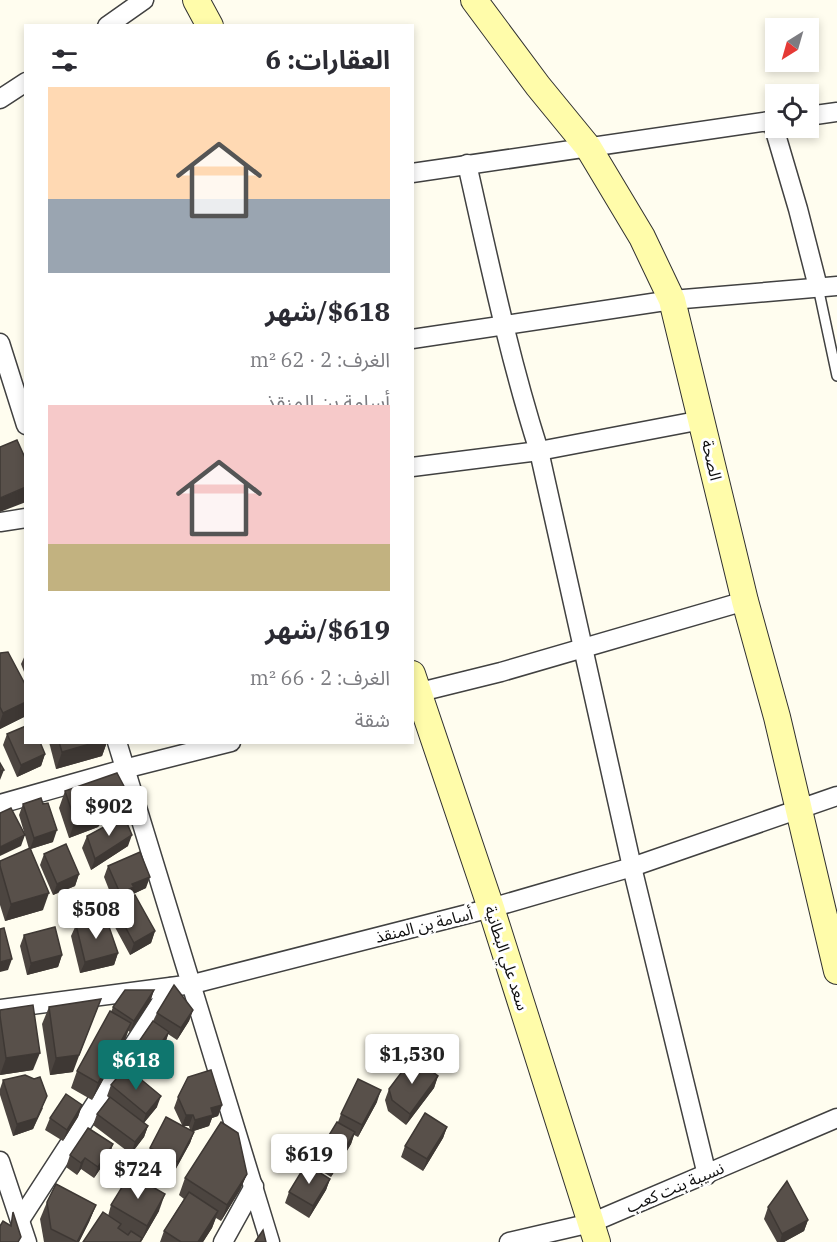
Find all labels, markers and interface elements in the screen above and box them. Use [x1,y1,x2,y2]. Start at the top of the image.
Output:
north arrow [765,18,819,72]
map controls [765,18,819,138]
text: العقارات: 6 [266,42,390,76]
icon: filters [48,44,81,77]
button: locate [765,84,819,138]
icon: home [165,126,273,234]
text: $618/شهر [265,294,390,328]
text: الغرف: 2 · 62 m² [250,346,390,373]
text: أسامة بن المنقذ [265,388,390,415]
street label: الصحة [698,438,726,482]
icon: home [165,444,273,552]
text: $619/شهر [265,612,390,646]
text: الغرف: 2 · 66 m² [250,664,390,691]
text: شقة [355,706,390,733]
pin: $902 [73,786,145,837]
text: $902 [85,792,133,819]
pin: $508 [60,889,132,940]
text: $508 [72,895,120,922]
street label: أسامة بن المنقذ [373,903,475,947]
street label: سعد علي البطانية [478,903,533,1014]
pin: $1,530 [363,1034,461,1085]
pin: $618 [100,1040,172,1091]
text: $1,530 [379,1040,445,1067]
text: $618 [112,1046,160,1073]
pin: $619 [273,1134,345,1185]
text: $619 [285,1140,333,1167]
pin: $724 [102,1149,174,1200]
text: $724 [114,1155,162,1182]
street label: نسيبة بنت كعب [623,1157,727,1217]

